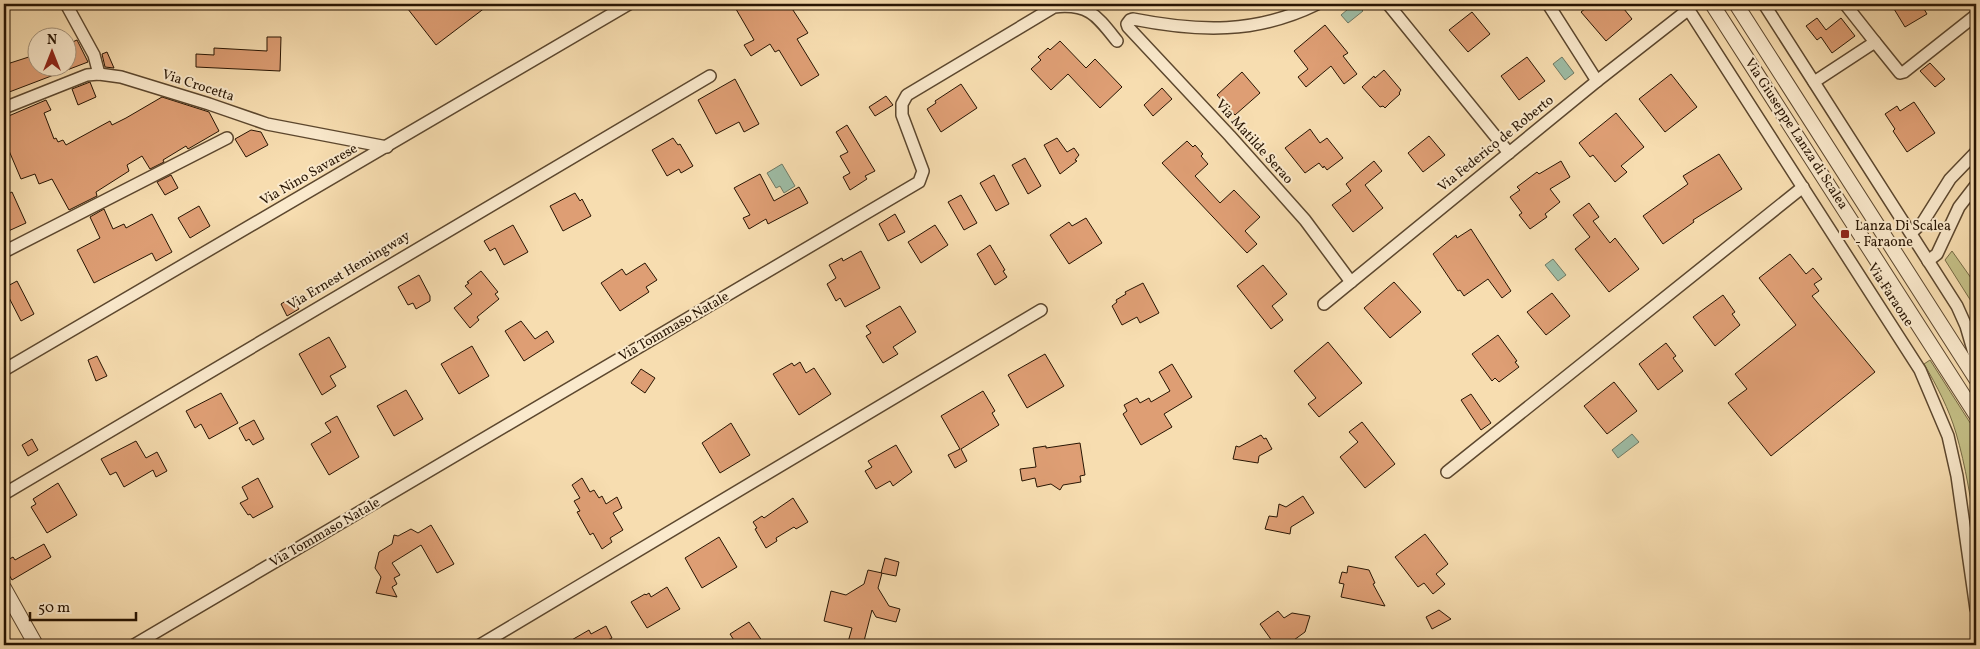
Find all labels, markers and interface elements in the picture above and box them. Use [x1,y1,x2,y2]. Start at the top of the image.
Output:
north arrow [28,28,78,78]
text: N [47,31,57,50]
street label: Via Giuseppe Lanza di Scalea [1740,55,1852,213]
street label: Via Crocetta [159,65,237,107]
street label: Via Federico de Roberto [1434,91,1558,197]
street label: Via Matilde Serao [1211,96,1297,188]
street label: Via Nino Savarese [257,139,362,211]
place label: Lanza Di Scalea - Faraone [1855,217,1951,252]
street label: Via Ernest Hemingway [284,227,414,315]
marker: Lanza Di Scalea - Faraone [1839,228,1851,240]
street label: Via Faraone [1862,260,1918,331]
street label: Via Tommaso Natale [615,287,733,366]
street label: Via Tommaso Natale [266,493,384,572]
scale bar [30,589,136,621]
text: 50 m [38,598,70,619]

